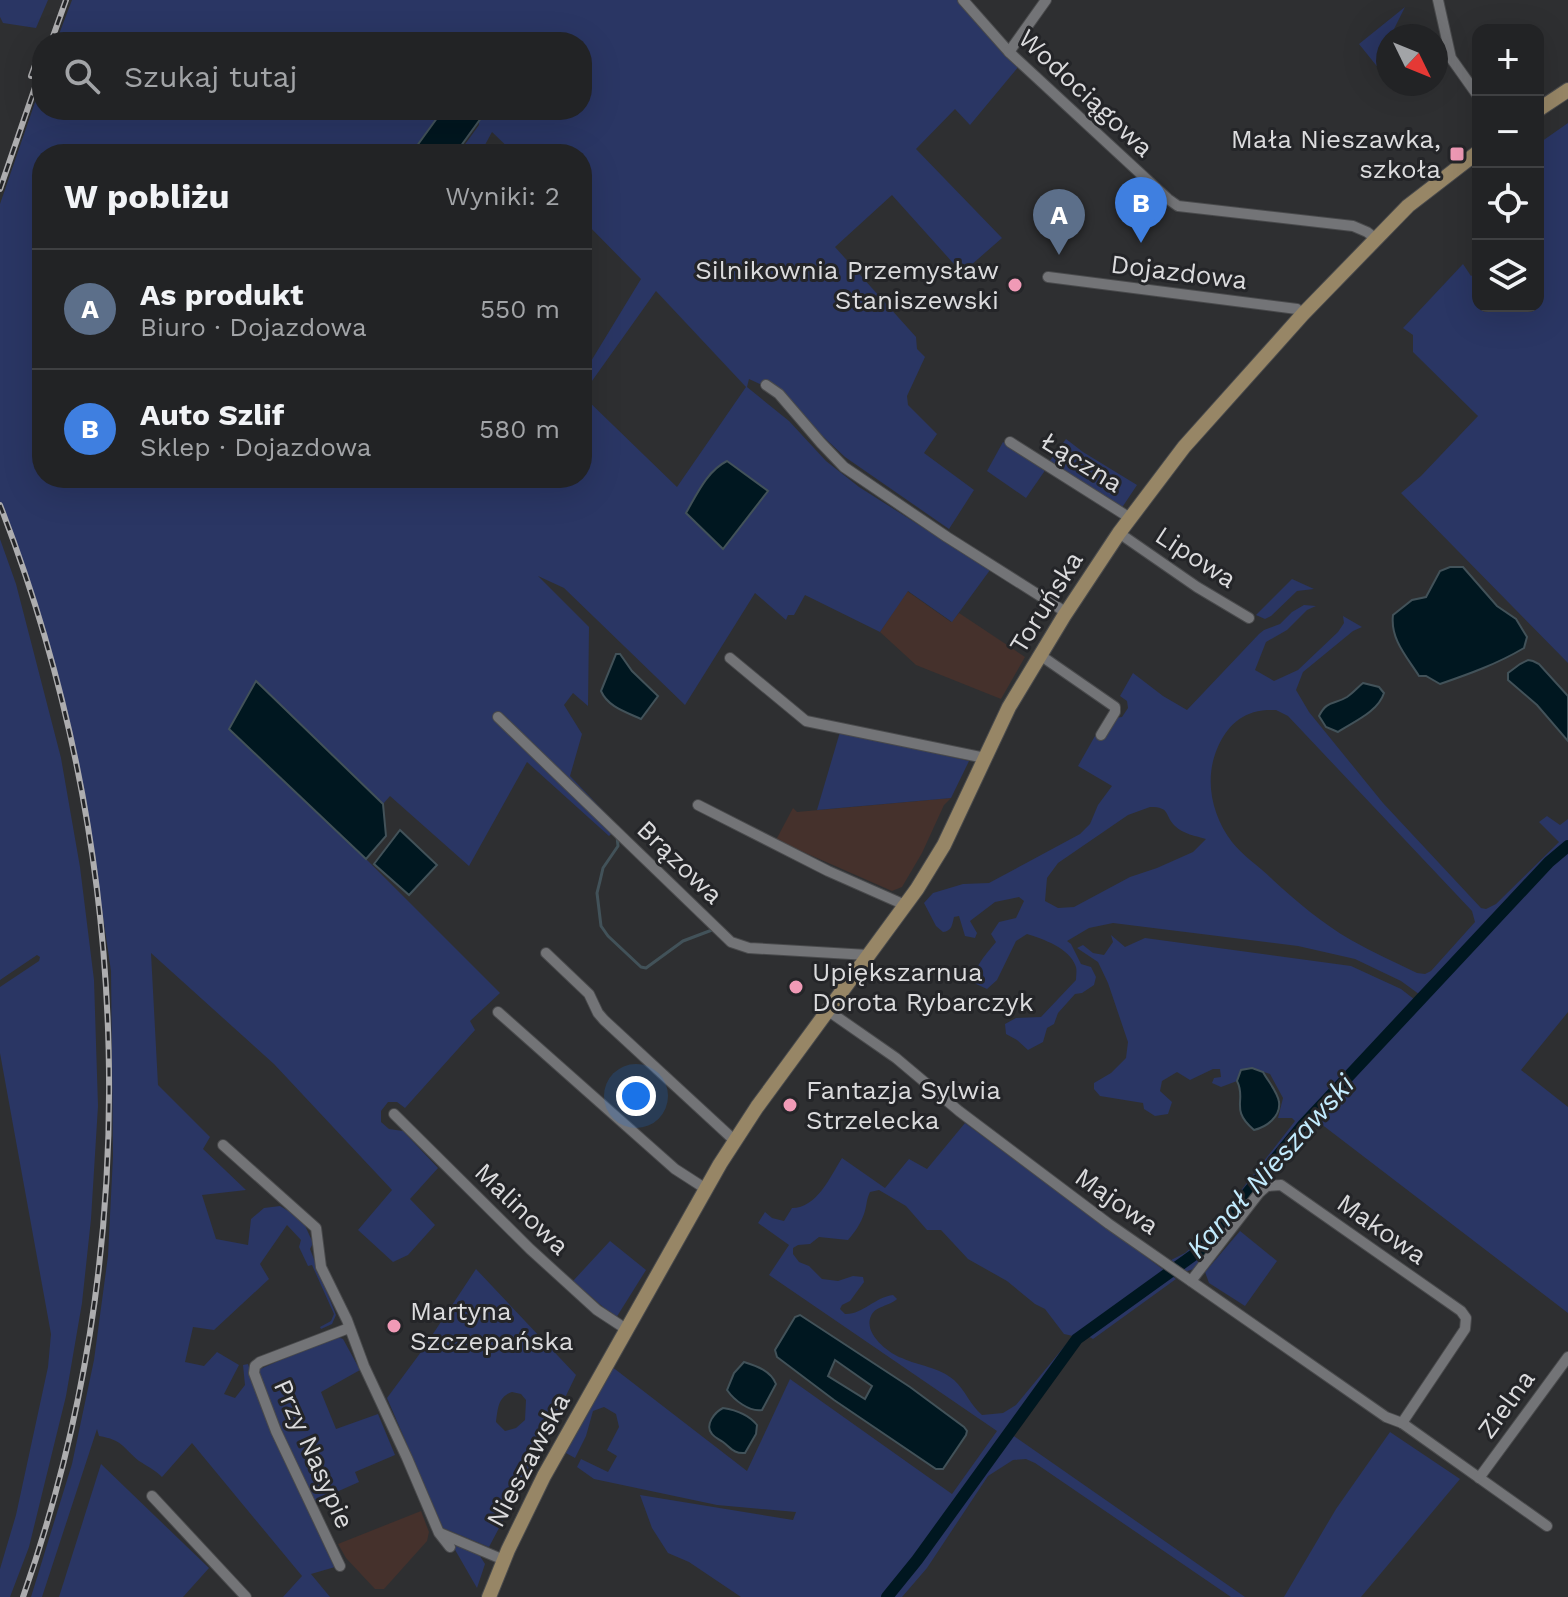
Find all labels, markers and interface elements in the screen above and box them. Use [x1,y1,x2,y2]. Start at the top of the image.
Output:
street label: Wodociągowa [1013,23,1160,163]
north arrow [1376,24,1448,96]
map controls [1472,24,1544,312]
button: + [1472,24,1544,96]
search box [32,32,592,120]
icon: search [60,54,104,98]
text: Szukaj tutaj [124,59,298,94]
button: − [1472,96,1544,168]
place label: Mała Nieszawka, szkoła [1231,124,1441,184]
marker: Mała Nieszawka, szkoła [1448,145,1466,163]
button: locate [1472,168,1544,240]
text: W pobliżu [64,176,230,216]
pin: B [1115,177,1167,243]
text: Wyniki: 2 [445,181,560,211]
pin: A [1033,189,1085,255]
button: layers [1472,240,1544,312]
street label: Dojazdowa [1109,249,1249,295]
place label: Silnikownia Przemysław Staniszewski [695,255,999,315]
marker: Silnikownia Przemysław Staniszewski [1006,276,1024,294]
text: As produkt [140,277,303,312]
text: A [81,294,99,324]
text: 550 m [480,294,560,324]
text: Biuro · Dojazdowa [140,312,367,342]
text: Auto Szlif [140,397,284,432]
text: B [81,414,99,444]
text: 580 m [479,414,560,444]
street label: Łączna [1036,425,1128,499]
text: Sklep · Dojazdowa [140,432,372,462]
street label: Lipowa [1150,520,1242,594]
street label: Toruńska [1003,545,1089,658]
street label: Brązowa [631,814,729,910]
place label: Upiększarnua Dorota Rybarczyk [812,957,1034,1017]
marker: Upiększarnua Dorota Rybarczyk [787,978,805,996]
water label: Kanał Nieszawski [1180,1067,1362,1265]
place label: Fantazja Sylwia Strzelecka [806,1075,1001,1135]
your location [616,1076,656,1116]
marker: Fantazja Sylwia Strzelecka [781,1096,799,1114]
street label: Malinowa [469,1157,575,1261]
street label: Majowa [1069,1161,1165,1241]
street label: Makowa [1331,1187,1433,1271]
place label: Martyna Szczepańska [410,1296,574,1356]
marker: Martyna Szczepańska [385,1317,403,1335]
street label: Zielna [1471,1364,1541,1444]
street label: Przy Nasypie [268,1375,360,1533]
street label: Nieszawska [480,1388,576,1532]

